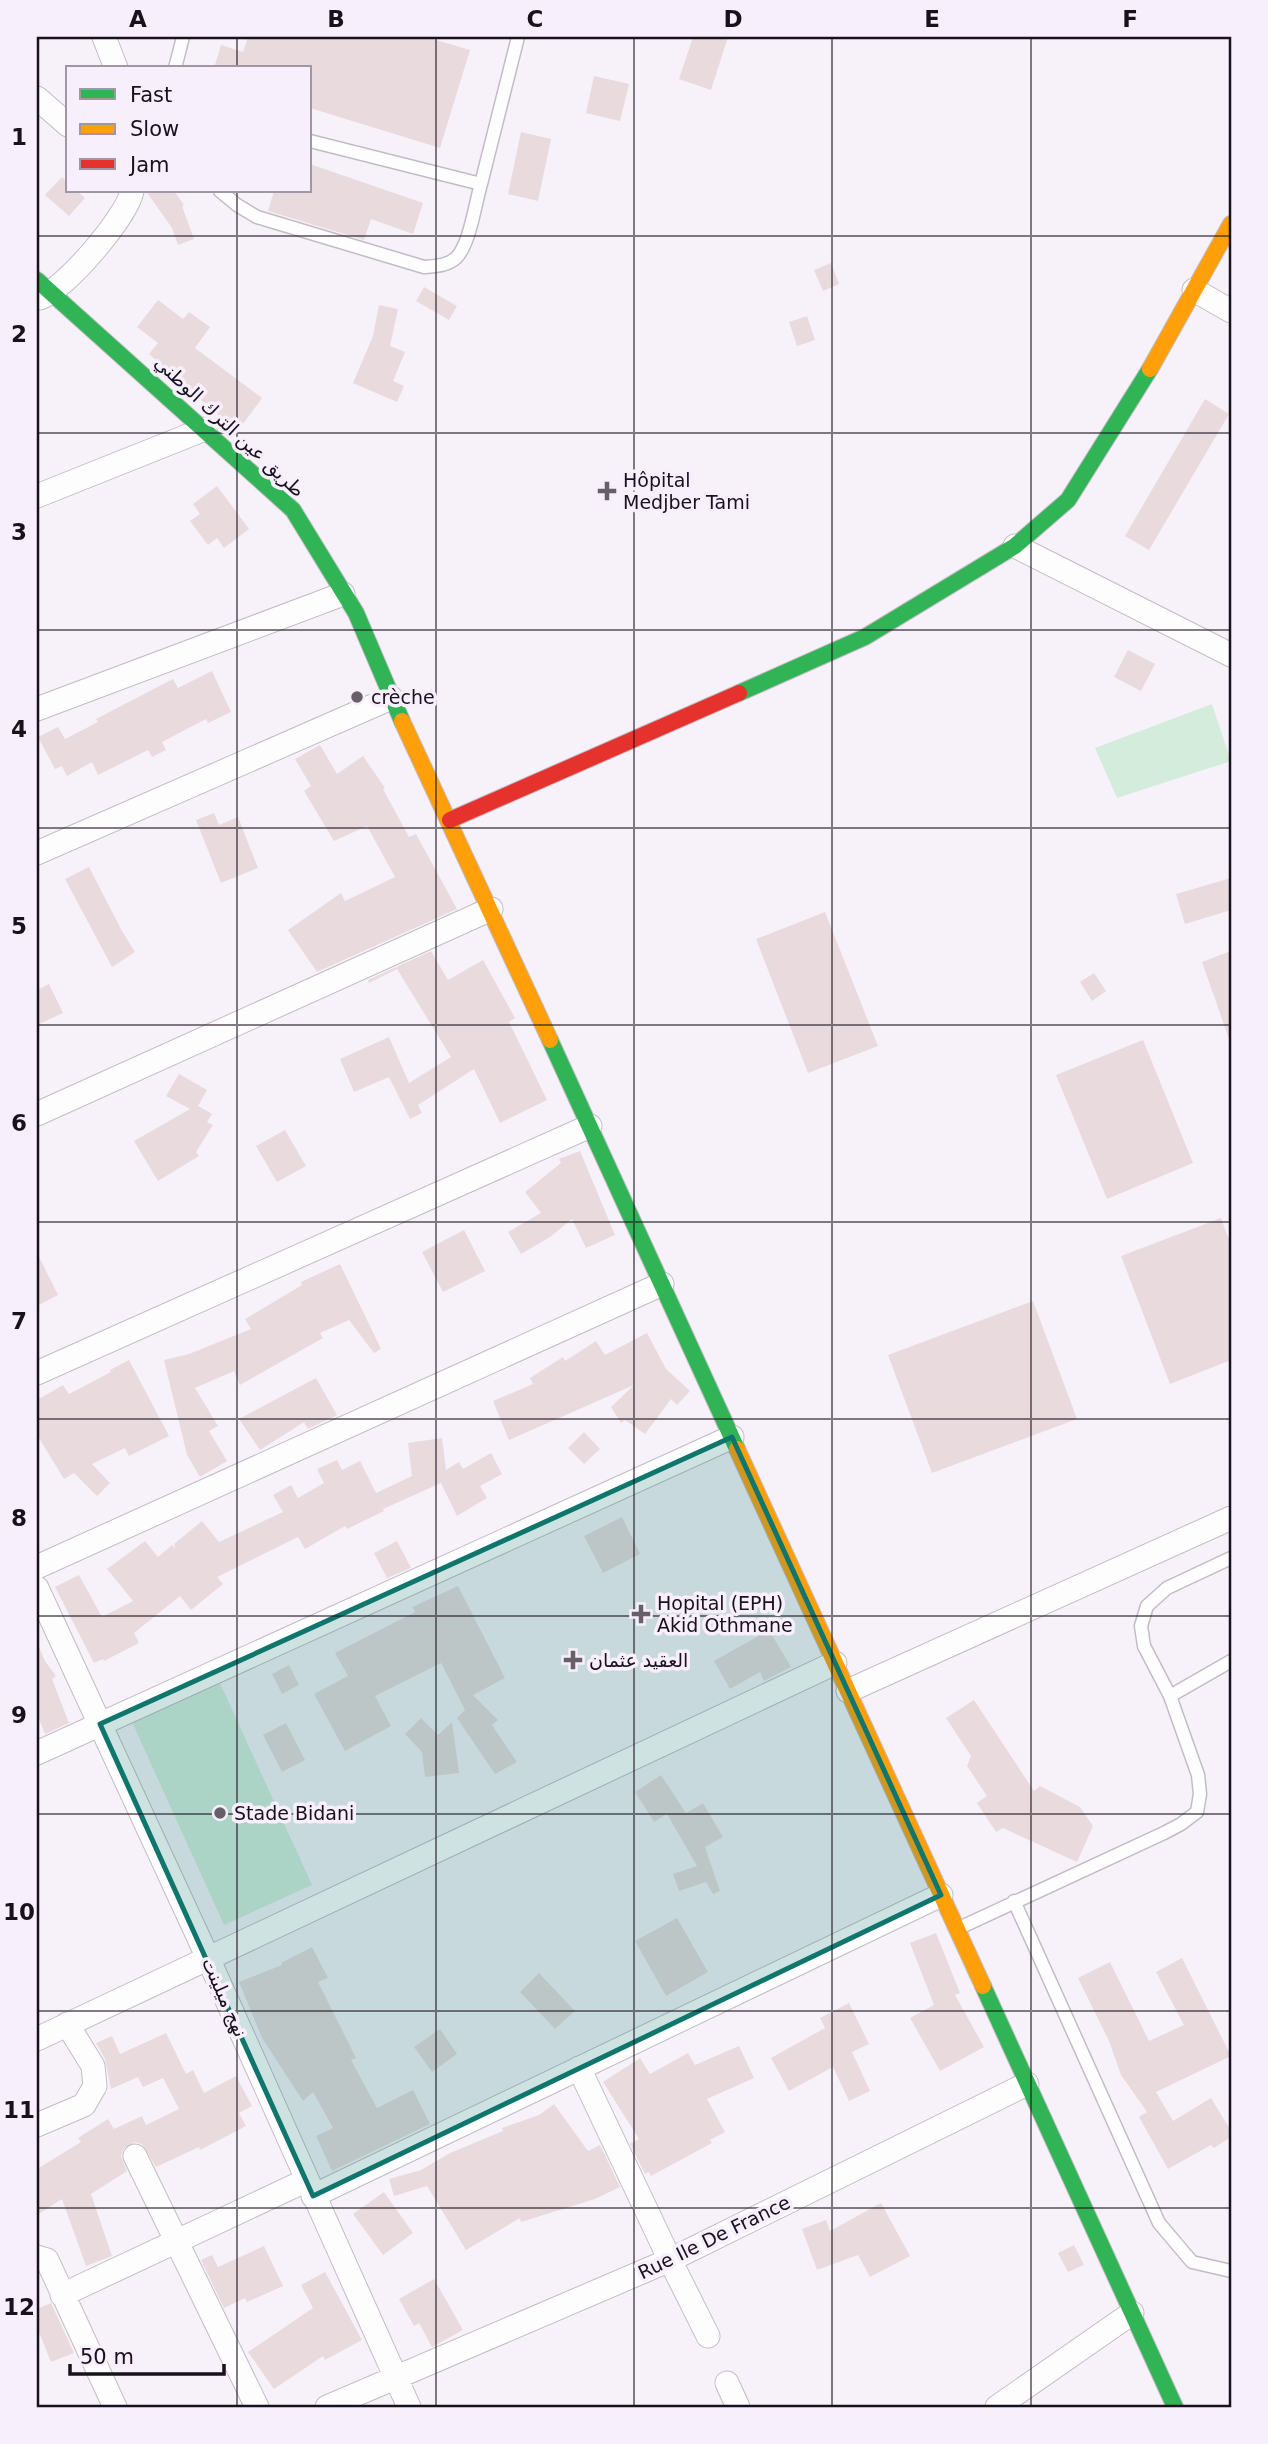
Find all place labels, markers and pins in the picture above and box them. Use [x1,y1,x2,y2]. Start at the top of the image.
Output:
place label: Hôpital Medjber Tami [623,469,750,513]
marker: Hôpital Medjber Tami [597,481,617,501]
place label: crèche [371,686,435,708]
marker: crèche [349,689,365,705]
place label: Hopital (EPH) Akid Othmane [657,1592,793,1636]
marker: Hopital (EPH) Akid Othmane [631,1604,651,1624]
place label: العقيد عثمان [589,1649,688,1671]
marker: العقيد عثمان [563,1650,583,1670]
place label: Stade Bidani [234,1802,354,1824]
marker: Stade Bidani [212,1805,228,1821]

